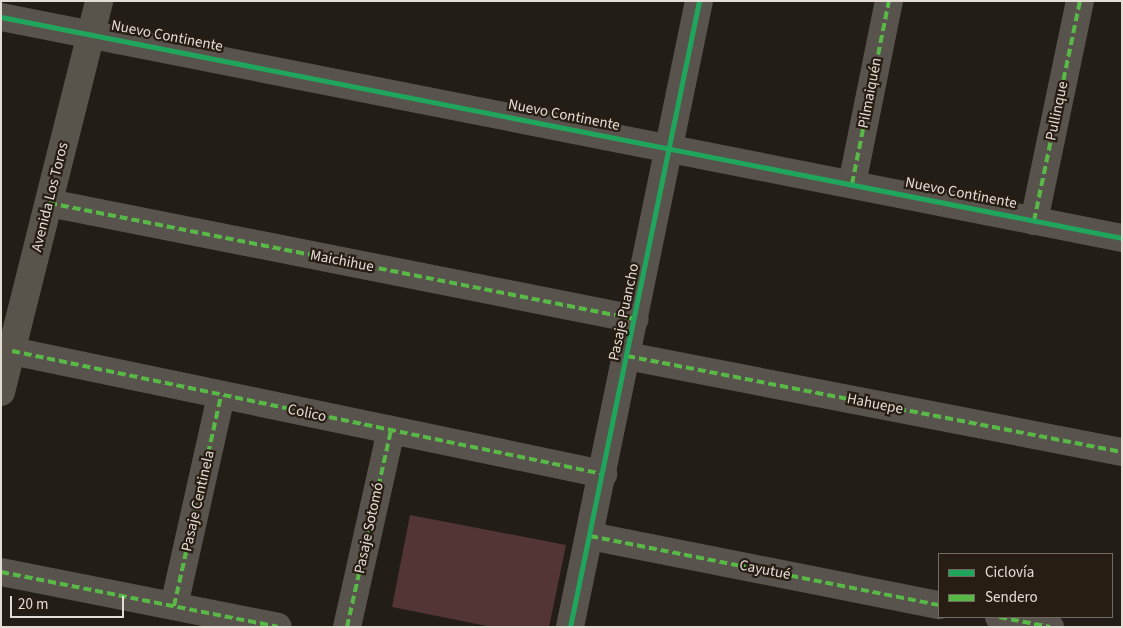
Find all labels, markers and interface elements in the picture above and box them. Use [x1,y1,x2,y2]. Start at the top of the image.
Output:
street label: Nuevo Continente [110,16,224,56]
street label: Pilmaiquén [854,56,886,130]
street label: Pullinque [1042,80,1072,142]
street label: Nuevo Continente [507,95,621,135]
street label: Avenida Los Toros [28,140,72,254]
street label: Nuevo Continente [904,173,1018,213]
street label: Maichihue [309,246,375,276]
street label: Pasaje Puancho [605,262,643,362]
street label: Hahuepe [845,390,905,418]
street label: Colico [286,400,328,426]
street label: Pasaje Centinela [178,449,218,553]
street label: Pasaje Sotomó [351,481,387,575]
legend [938,553,1113,618]
street label: Cayutué [738,556,792,584]
text: Ciclovía [985,562,1034,583]
scale bar [12,586,126,618]
text: Sendero [985,587,1038,608]
text: 20 m [18,594,48,615]

